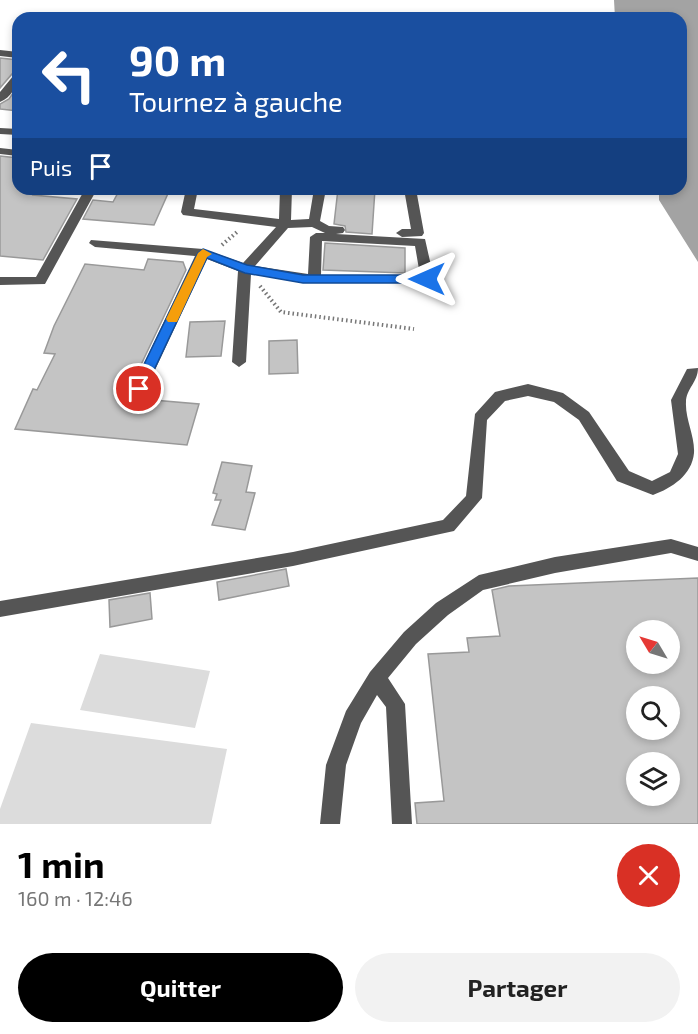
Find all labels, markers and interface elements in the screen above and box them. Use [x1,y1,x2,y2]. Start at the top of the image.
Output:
text: 90 m [129,34,226,84]
icon: left [30,36,108,114]
text: Tournez à gauche [129,85,343,117]
icon: arrive [84,150,117,183]
text: Puis [30,154,72,180]
position arrow [395,247,459,311]
pin [113,363,164,414]
icon: arrive [122,372,155,405]
north arrow [626,620,680,674]
map controls [626,620,680,806]
button: search [626,686,680,740]
button: layers [626,752,680,806]
text: 1 min [18,842,105,885]
button: close [617,844,680,907]
text: 160 m · 12:46 [18,886,133,910]
button: Quitter [18,953,343,1022]
button: Partager [355,953,680,1022]

